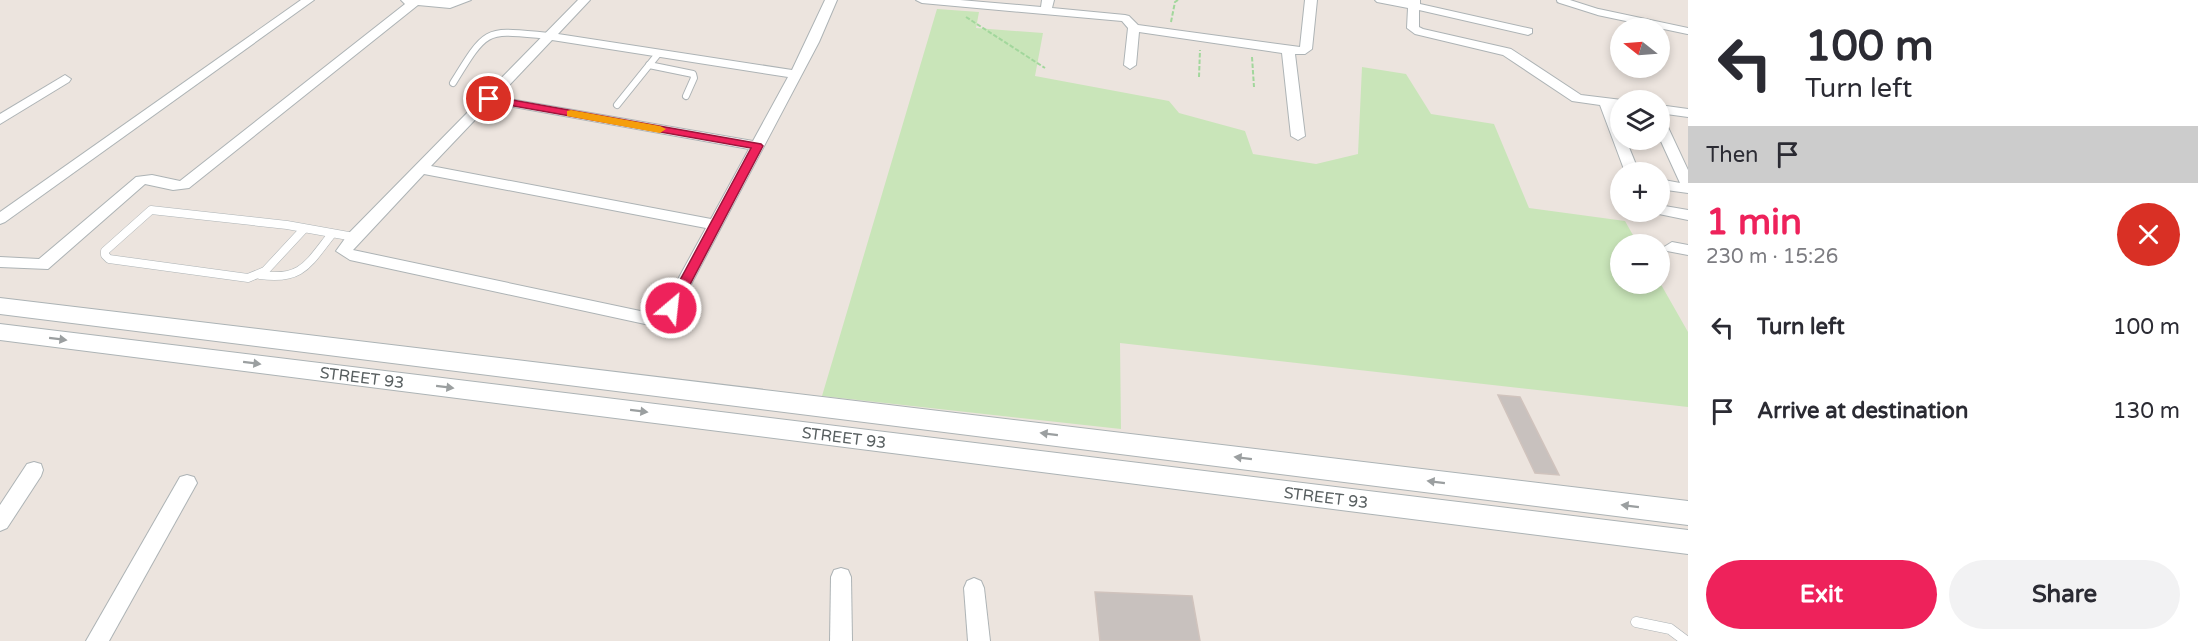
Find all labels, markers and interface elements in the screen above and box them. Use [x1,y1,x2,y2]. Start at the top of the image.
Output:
north arrow [1610,18,1670,78]
map controls [1610,18,1670,294]
text: 100 m [1805,21,1934,72]
icon: left [1706,24,1784,102]
text: Turn left [1805,72,1912,105]
pin [463,73,514,124]
icon: arrive [472,82,505,115]
button: layers [1610,90,1670,150]
icon: arrive [1771,138,1804,171]
text: Then [1706,142,1759,168]
button: + [1610,162,1670,222]
text: 1 min [1706,201,1802,244]
button: close [2117,203,2180,266]
button: − [1610,234,1670,294]
text: 230 m · 15:26 [1706,245,1838,269]
position arrow [639,276,703,340]
icon: left [1706,311,1739,344]
text: Turn left [1757,314,1845,340]
text: 100 m [2113,314,2180,340]
one-way arrow [49,334,68,343]
one-way arrow [242,358,261,368]
street label: STREET 93 [319,363,405,393]
one-way arrow [436,382,455,392]
icon: arrive [1706,395,1739,428]
text: Arrive at destination [1757,398,1968,424]
text: 130 m [2113,398,2180,424]
one-way arrow [629,407,648,416]
street label: STREET 93 [801,423,887,453]
one-way arrow [1040,430,1059,439]
one-way arrow [1233,453,1252,463]
one-way arrow [1427,477,1446,487]
street label: STREET 93 [1283,483,1369,513]
one-way arrow [1620,501,1639,510]
button: Exit [1706,560,1937,629]
button: Share [1949,560,2180,629]

